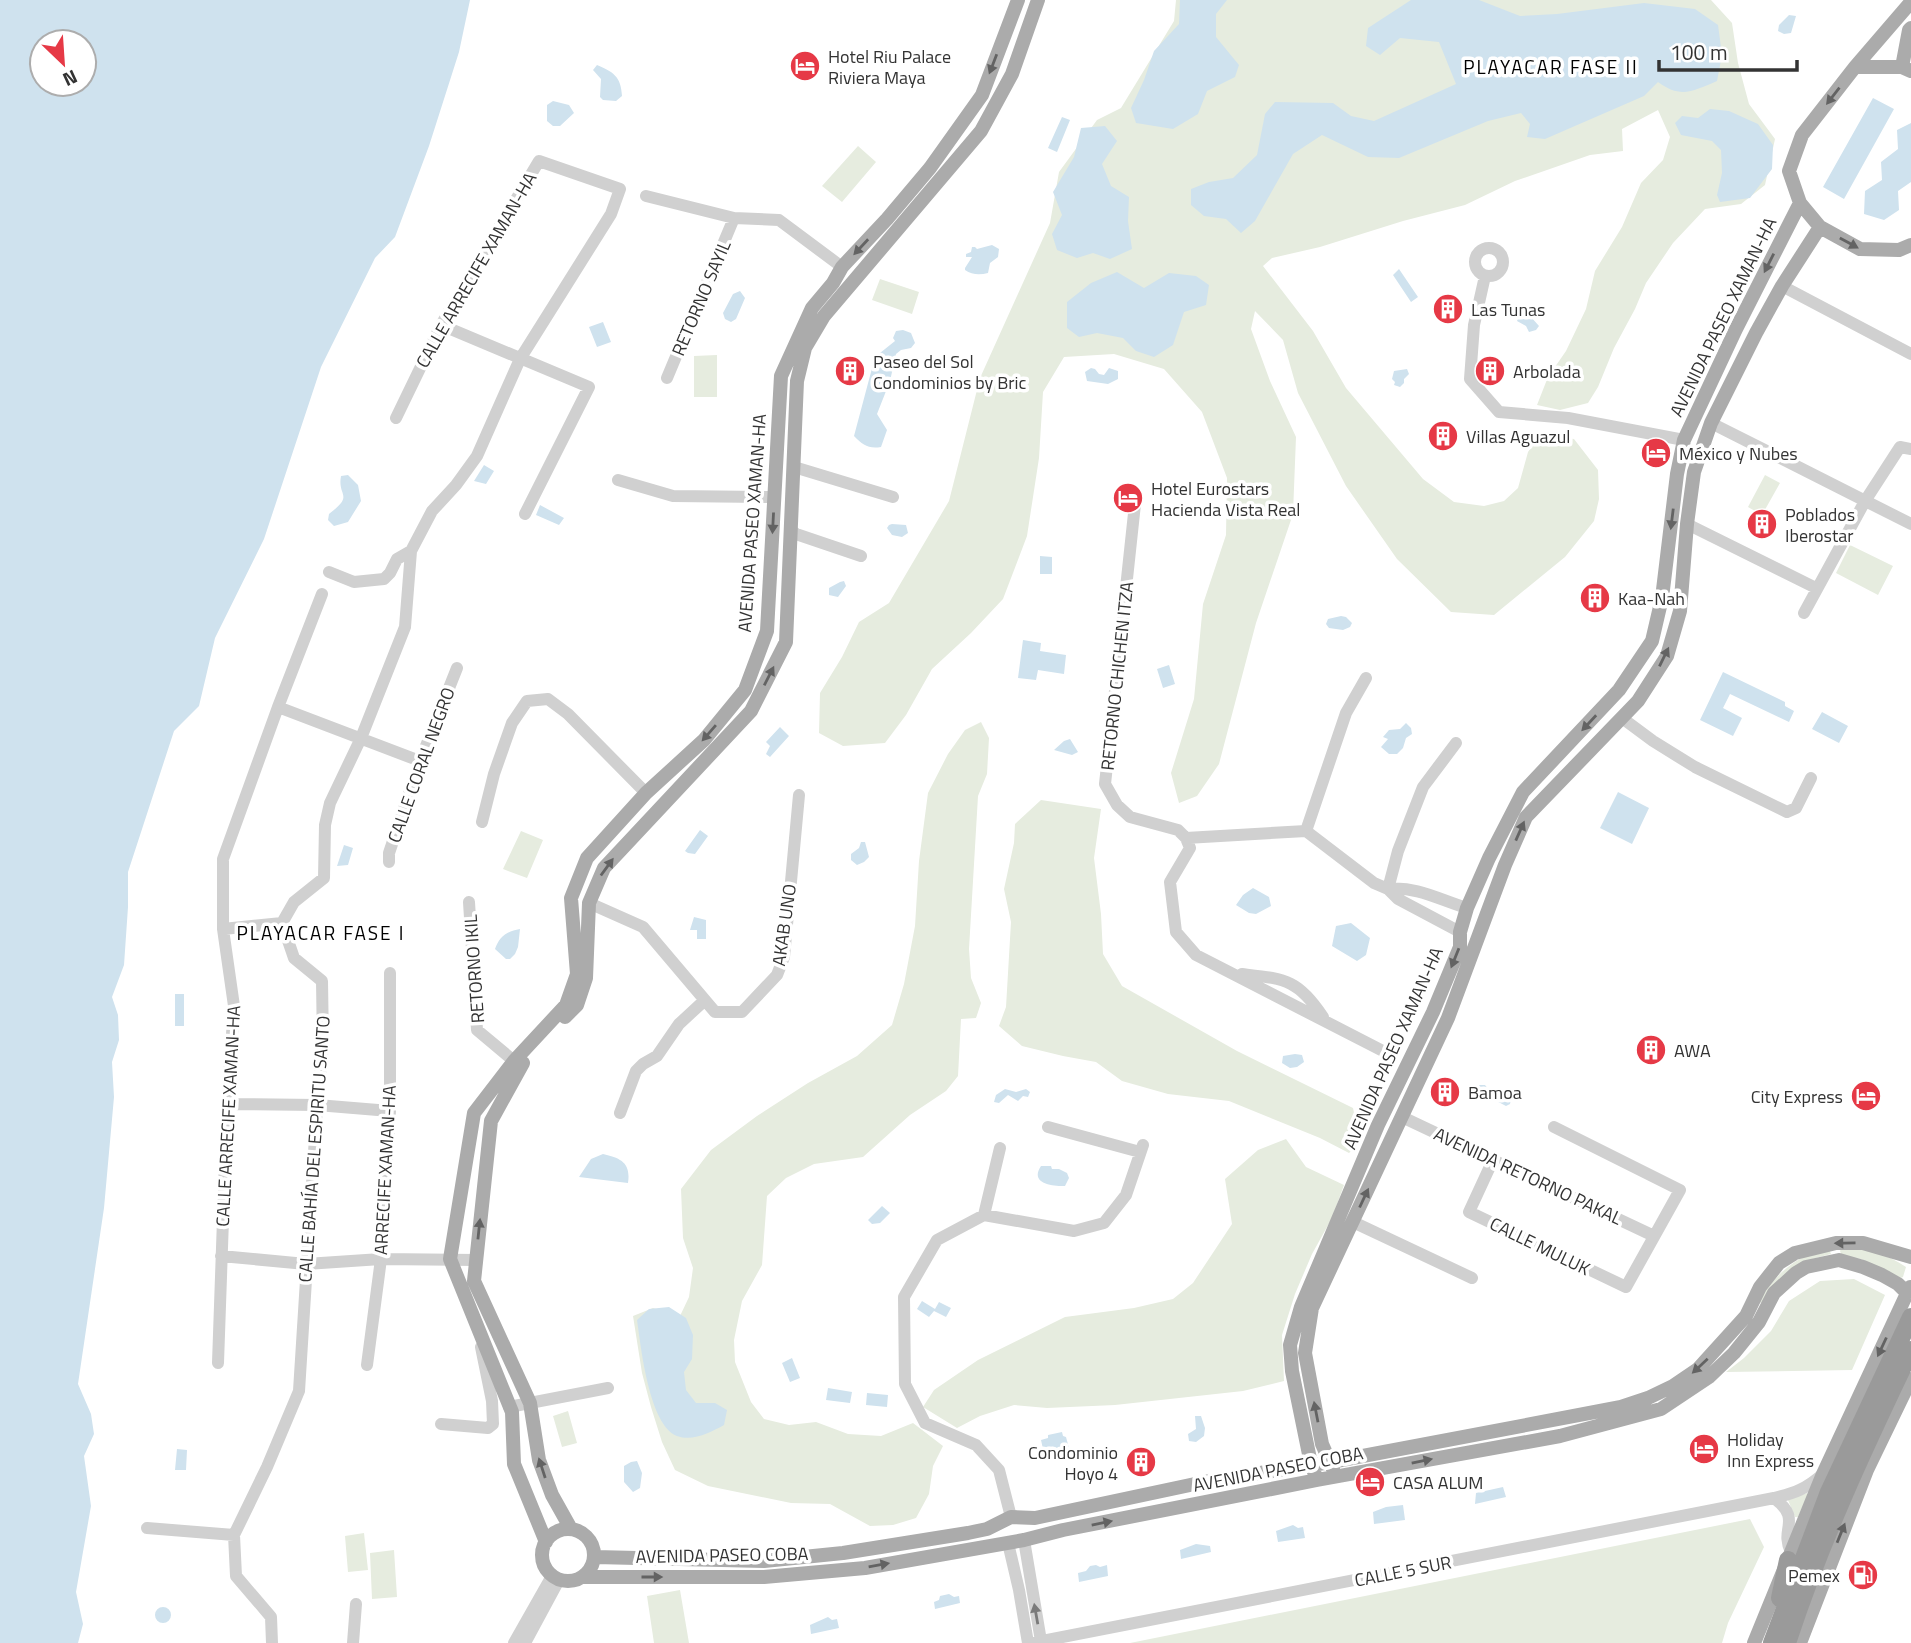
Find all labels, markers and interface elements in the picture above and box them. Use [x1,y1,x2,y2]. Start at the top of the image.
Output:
north arrow [28,28,98,98]
scale bar [1659,28,1797,72]
text: 100 m [1670,36,1727,68]
place label: Hotel Riu Palace Riviera Maya [828,43,951,91]
hotel icon: Hotel Riu Palace Riviera Maya [788,49,822,83]
district label: PLAYACAR FASE II [1463,52,1639,81]
one-way arrow [988,53,999,74]
text: N [58,63,82,95]
one-way arrow [1825,86,1840,104]
street label: CALLE ARRECIFE XAMAN-HA [409,167,543,373]
street label: AVENIDA PASEO XAMAN-HA [1663,212,1783,421]
street label: RETORNO SAYIL [664,236,738,360]
one-way arrow [1839,237,1859,249]
one-way arrow [854,238,870,255]
one-way arrow [1764,254,1776,274]
building icon: Las Tunas [1431,292,1465,326]
place label: Las Tunas [1471,296,1545,323]
place label: Paseo del Sol Condominios by Bric [873,348,1026,396]
building icon: Paseo del Sol Condominios by Bric [833,354,867,388]
building icon: Arbolada [1473,354,1507,388]
place label: Arbolada [1513,358,1581,385]
street label: AVENIDA PASEO XAMAN-HA [731,413,773,633]
building icon: Villas Aguazul [1426,419,1460,453]
place label: Villas Aguazul [1466,423,1570,450]
hotel icon: México y Nubes [1639,436,1673,470]
place label: México y Nubes [1679,440,1798,467]
place label: Hotel Eurostars Hacienda Vista Real [1151,475,1301,523]
hotel icon: Hotel Eurostars Hacienda Vista Real [1111,481,1145,515]
place label: Poblados Iberostar [1785,501,1855,549]
building icon: Poblados Iberostar [1745,507,1779,541]
one-way arrow [1666,509,1677,531]
one-way arrow [767,513,778,535]
street label: RETORNO CHICHEN ITZA [1094,580,1140,772]
building icon: Kaa-Nah [1578,581,1612,615]
place label: Kaa-Nah [1618,585,1685,612]
one-way arrow [1659,647,1670,667]
one-way arrow [764,666,775,686]
street label: CALLE CORAL NEGRO [380,684,462,846]
one-way arrow [1581,714,1597,731]
one-way arrow [702,725,717,742]
one-way arrow [1514,821,1526,841]
one-way arrow [600,858,614,876]
street label: AKAB UNO [765,882,803,968]
street label: RETORNO IKIL [457,913,491,1024]
district label: PLAYACAR FASE I [237,918,405,947]
street label: AVENIDA PASEO XAMAN-HA [1336,942,1450,1154]
one-way arrow [1449,948,1460,969]
street label: CALLE ARRECIFE XAMAN-HA [209,1004,247,1227]
street label: CALLE BAHÍA DEL ESPIRITU SANTO [291,1015,337,1283]
building icon: AWA [1634,1033,1668,1067]
place label: AWA [1674,1037,1711,1064]
building icon: Bamoa [1428,1075,1462,1109]
place label: Bamoa [1468,1079,1522,1106]
hotel icon: City Express [1849,1079,1883,1113]
place label: City Express [1751,1083,1843,1110]
street label: ARRECIFE XAMAN-HA [367,1084,403,1256]
street label: AVENIDA RETORNO PAKAL [1429,1120,1627,1232]
one-way arrow [1358,1188,1370,1208]
street label: CALLE MULUK [1485,1210,1595,1282]
one-way arrow [474,1218,485,1240]
one-way arrow [1833,1238,1855,1249]
one-way arrow [1876,1337,1888,1357]
one-way arrow [1691,1358,1708,1374]
one-way arrow [1310,1401,1321,1423]
place label: Holiday Inn Express [1727,1426,1814,1474]
hotel icon: Holiday Inn Express [1687,1432,1721,1466]
place label: Condominio Hoyo 4 [1028,1439,1118,1487]
street label: AVENIDA PASEO COBA [1191,1439,1366,1499]
building icon: Condominio Hoyo 4 [1124,1445,1158,1479]
one-way arrow [1411,1455,1433,1466]
one-way arrow [536,1457,547,1478]
hotel icon: CASA ALUM [1353,1465,1387,1499]
place label: CASA ALUM [1393,1469,1484,1496]
one-way arrow [1091,1517,1113,1528]
one-way arrow [1836,1523,1847,1544]
street label: AVENIDA PASEO COBA [636,1540,809,1570]
street label: CALLE 5 SUR [1352,1548,1454,1594]
fuel station icon: Pemex [1846,1558,1880,1592]
one-way arrow [868,1559,890,1570]
place label: Pemex [1788,1562,1840,1589]
one-way arrow [641,1571,663,1583]
one-way arrow [1031,1603,1042,1625]

